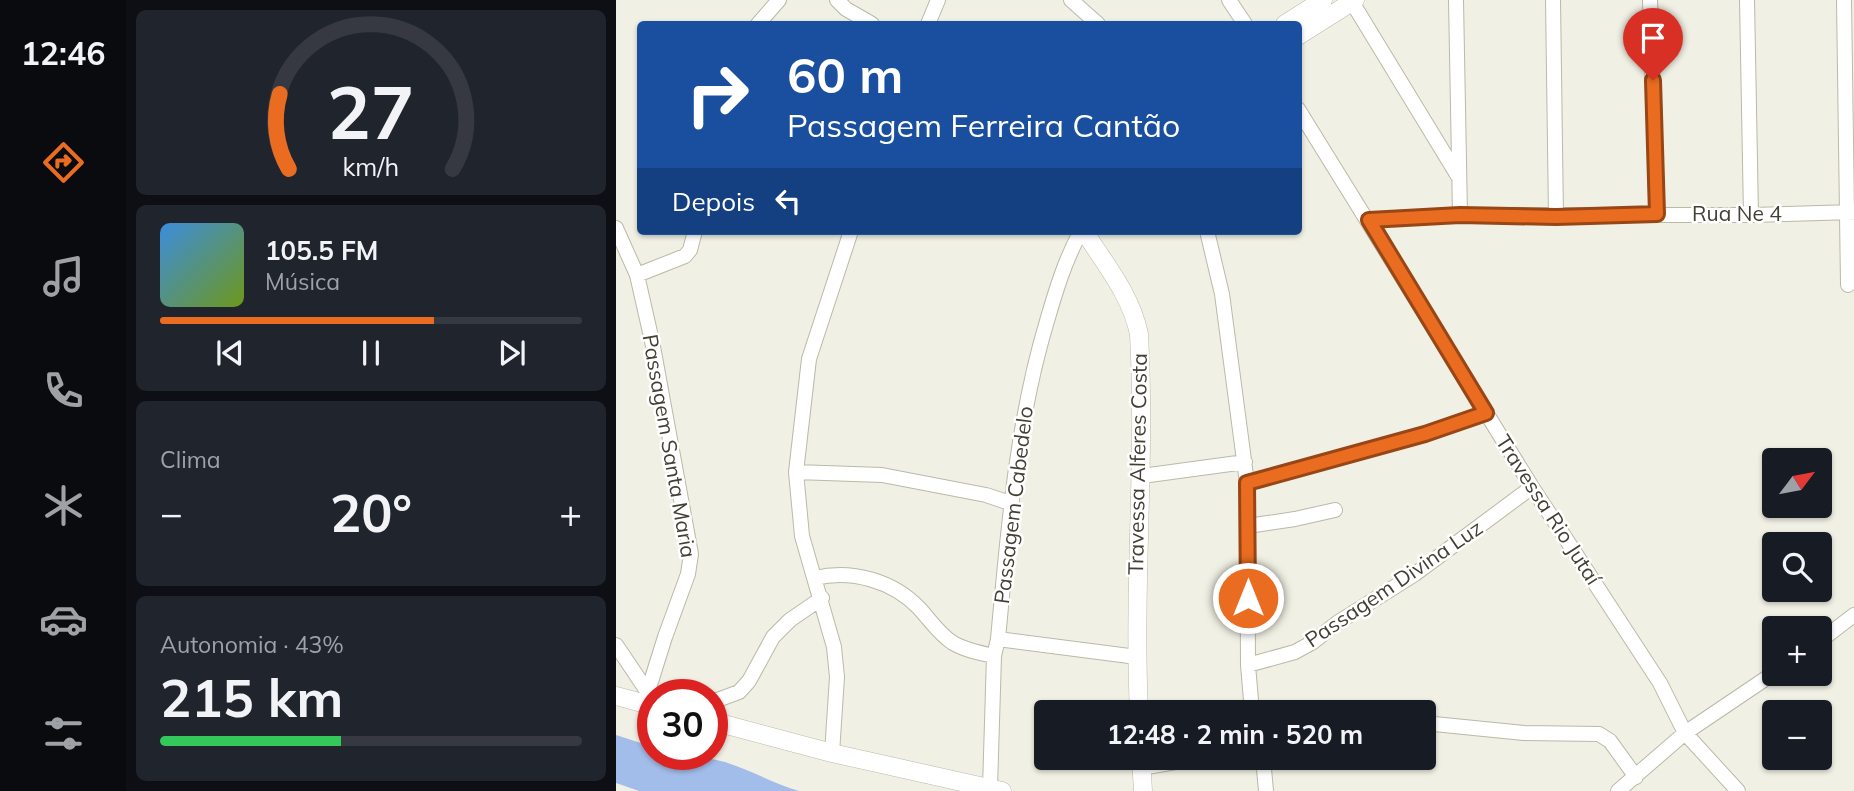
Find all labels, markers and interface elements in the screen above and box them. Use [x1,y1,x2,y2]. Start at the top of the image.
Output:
pin [1623,8,1683,80]
icon: arrive [1634,19,1672,57]
text: 12:46 [21,33,105,73]
text: 60 m [787,44,903,105]
icon: right [672,49,763,140]
text: 27 [327,66,415,157]
text: Passagem Ferreira Cantão [787,105,1180,145]
icon: directions [39,138,88,187]
text: km/h [343,150,399,181]
icon: left [769,182,807,220]
text: Depois [672,185,755,218]
street label: Rua Ne 4 [1692,200,1782,226]
text: 105.5 FM [265,234,378,267]
icon: music [39,252,88,301]
text: Música [265,267,340,296]
street label: Passagem Santa Maria [638,332,702,560]
icon: previous [211,334,249,372]
icon: pause [352,334,390,372]
icon: next [493,334,531,372]
street label: Travessa Alferes Costa [1122,353,1152,575]
icon: phone [39,366,88,415]
street label: Passagem Cabedelo [988,405,1038,605]
street label: Travessa Rio Jutaí [1491,430,1608,590]
text: Clima [160,445,221,474]
north arrow [1762,448,1832,518]
map controls [1762,448,1832,770]
text: 20° [330,480,412,545]
icon: climate [39,481,88,530]
text: − [160,489,183,537]
text: + [559,489,582,537]
street label: Passagem Divina Luz [1300,514,1487,652]
button: search [1762,532,1832,602]
position arrow [1211,561,1285,635]
icon: car [39,595,88,644]
button: + [1762,616,1832,686]
text: Autonomia · 43% [160,630,344,659]
text: 215 km [160,665,343,730]
speed limit sign: 30 [637,679,728,770]
button: − [1762,700,1832,770]
icon: filters [39,709,88,758]
text: 12:48 · 2 min · 520 m [1107,718,1363,751]

